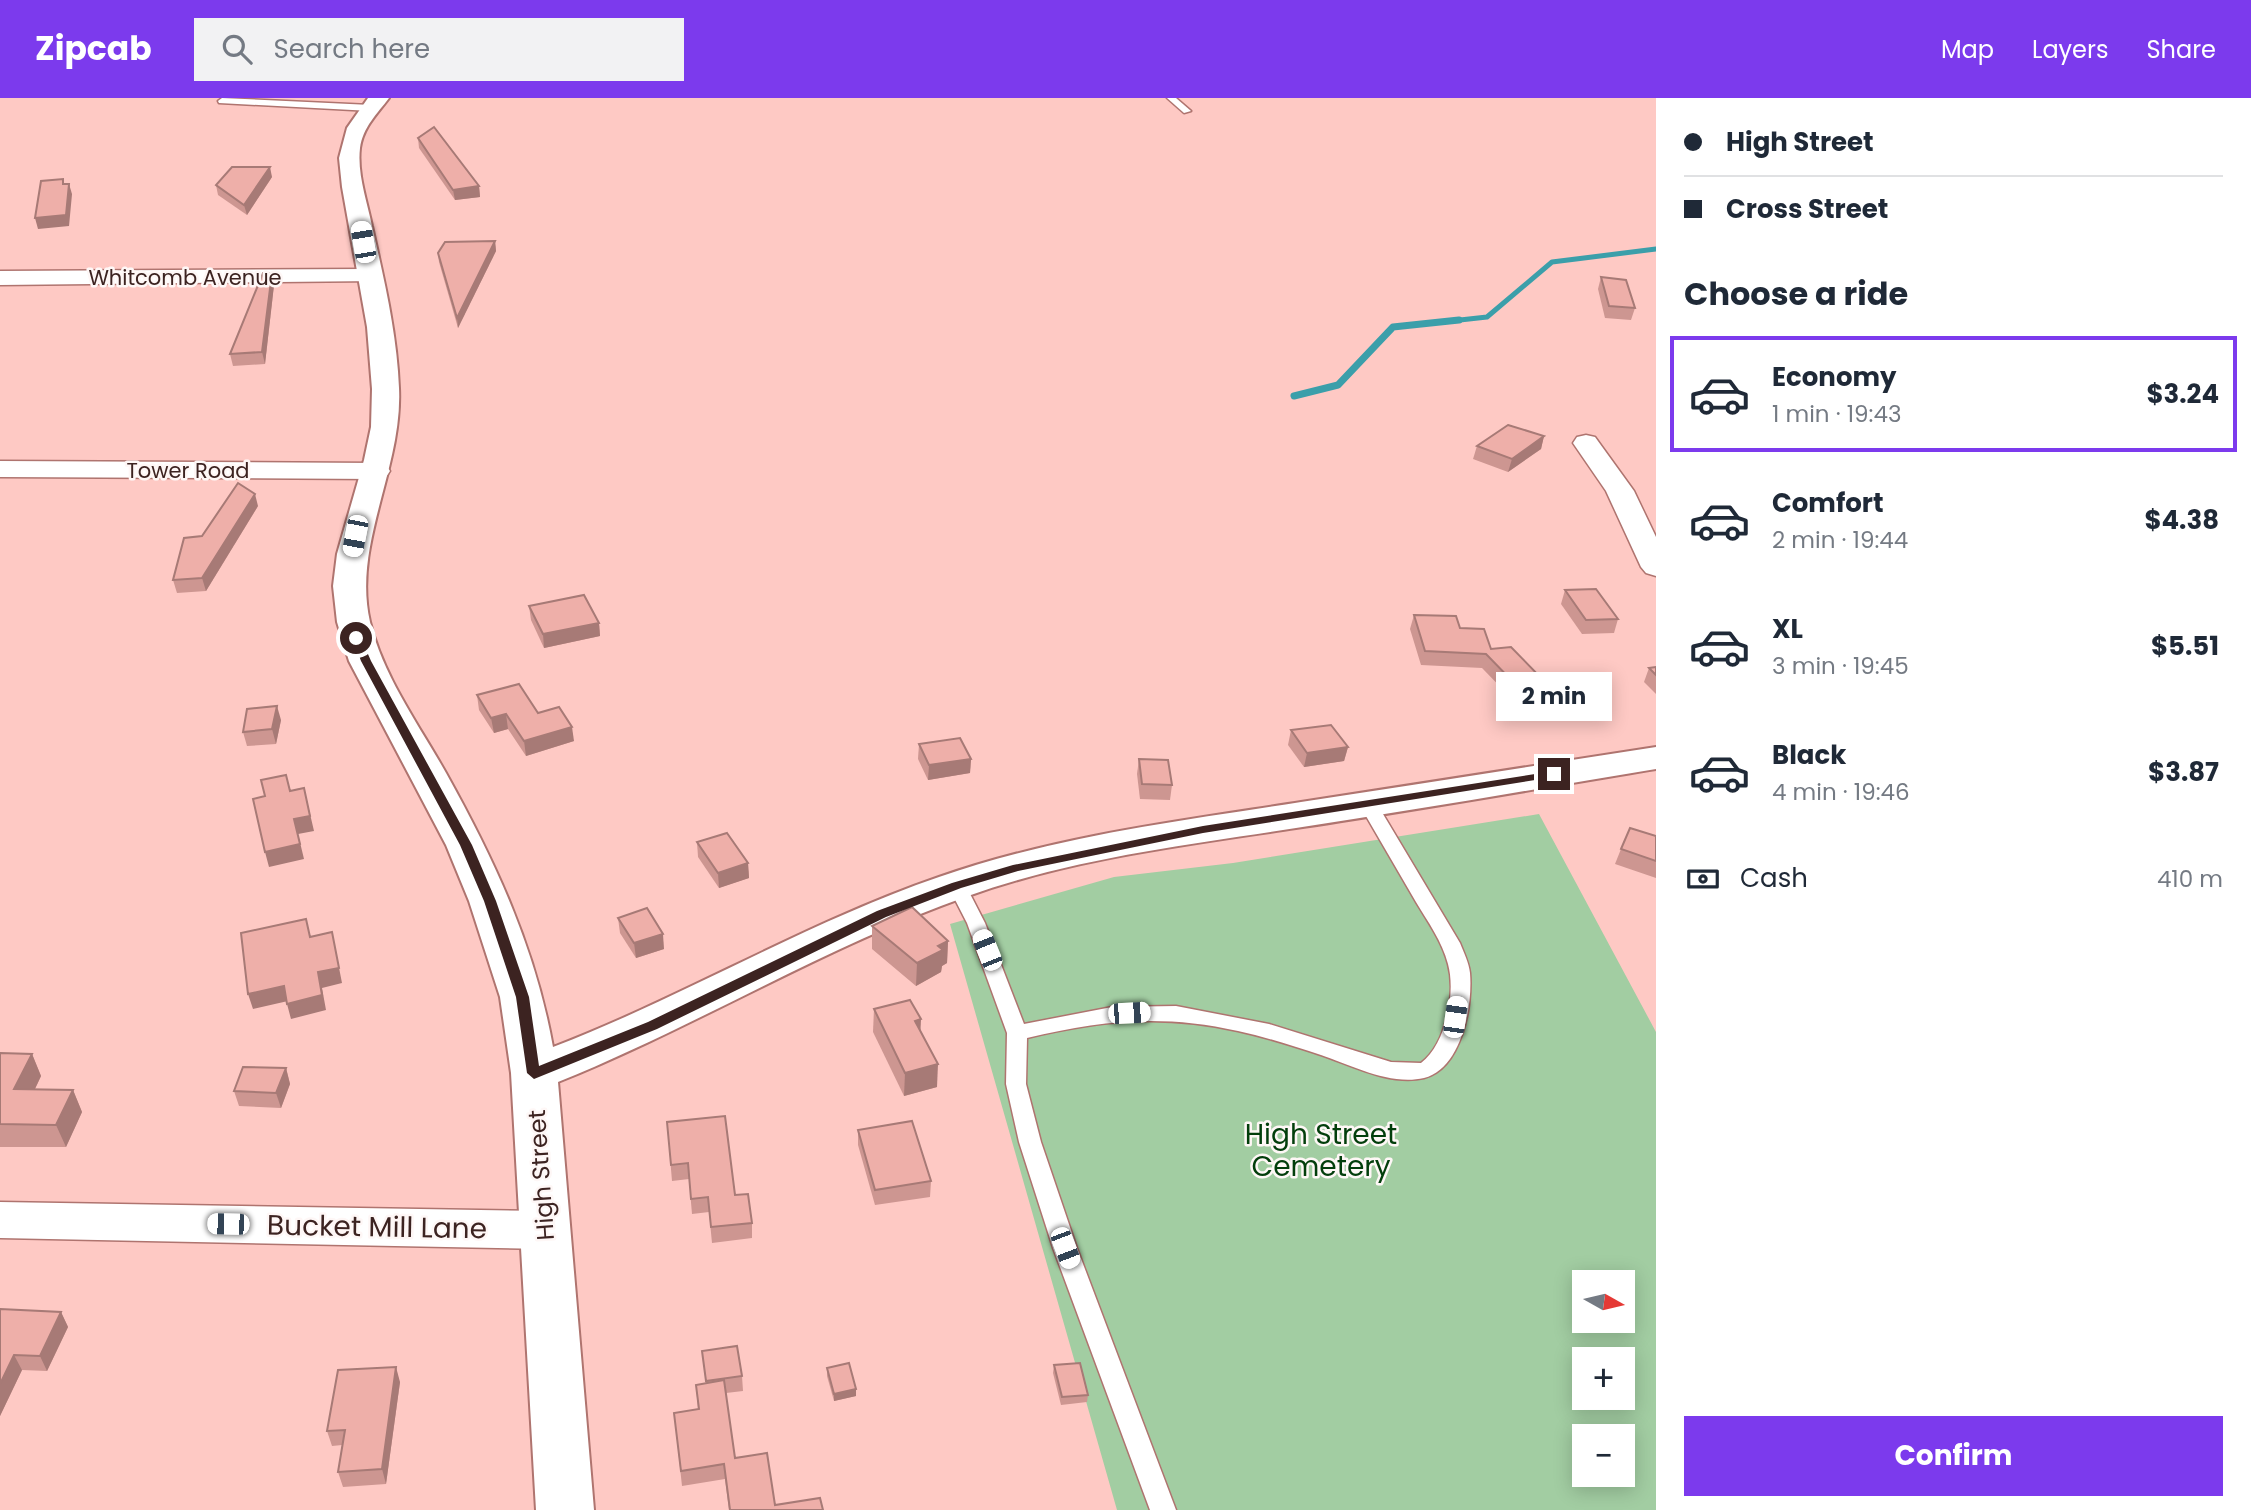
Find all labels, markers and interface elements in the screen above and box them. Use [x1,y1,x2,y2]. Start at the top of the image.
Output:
search box [194,18,684,81]
text: Zipcab [35,25,152,72]
icon: search [218,30,256,68]
text: Search here [274,31,430,67]
text: Map [1941,33,1994,66]
text: Layers [2032,33,2108,66]
text: Share [2146,33,2216,66]
text: High Street [1726,124,1874,160]
text: Cross Street [1726,191,1888,227]
car [350,219,377,265]
street label: Whitcomb Avenue [88,263,282,292]
text: Choose a ride [1684,271,1908,316]
text: Economy [1772,359,1896,395]
icon: car [1688,363,1751,426]
text: $3.24 [2146,376,2219,412]
text: 1 min · 19:43 [1772,398,1902,430]
street label: Tower Road [126,456,250,485]
text: Comfort [1772,485,1884,521]
icon: car [1688,489,1751,552]
text: $4.38 [2144,502,2219,538]
car [341,513,370,559]
text: 2 min · 19:44 [1772,524,1908,556]
text: XL [1772,611,1803,647]
icon: car [1688,615,1751,678]
route start [340,622,372,654]
text: $5.51 [2151,628,2219,664]
text: 3 min · 19:45 [1772,650,1909,682]
callout: 2 min [1496,672,1612,722]
text: 2 min [1522,680,1586,712]
text: Black [1772,737,1846,773]
icon: car [1688,741,1751,804]
text: $3.87 [2148,754,2219,790]
route end [1538,758,1570,790]
text: 4 min · 19:46 [1772,776,1910,808]
icon: cash [1684,860,1722,898]
text: Cash [1740,860,1808,896]
text: 410 m [2157,863,2223,895]
car [970,927,1005,973]
car [1442,995,1469,1039]
car [1108,1001,1151,1025]
street label: High Street [520,1109,562,1241]
park label: High Street Cemetery [1245,1115,1397,1186]
street label: Bucket Mill Lane [267,1206,487,1248]
car [207,1213,250,1235]
car [1048,1225,1083,1271]
north arrow [1572,1270,1634,1334]
map controls [1572,1270,1635,1487]
button: + [1572,1347,1635,1410]
button: Confirm [1684,1416,2223,1496]
button: − [1572,1424,1635,1487]

